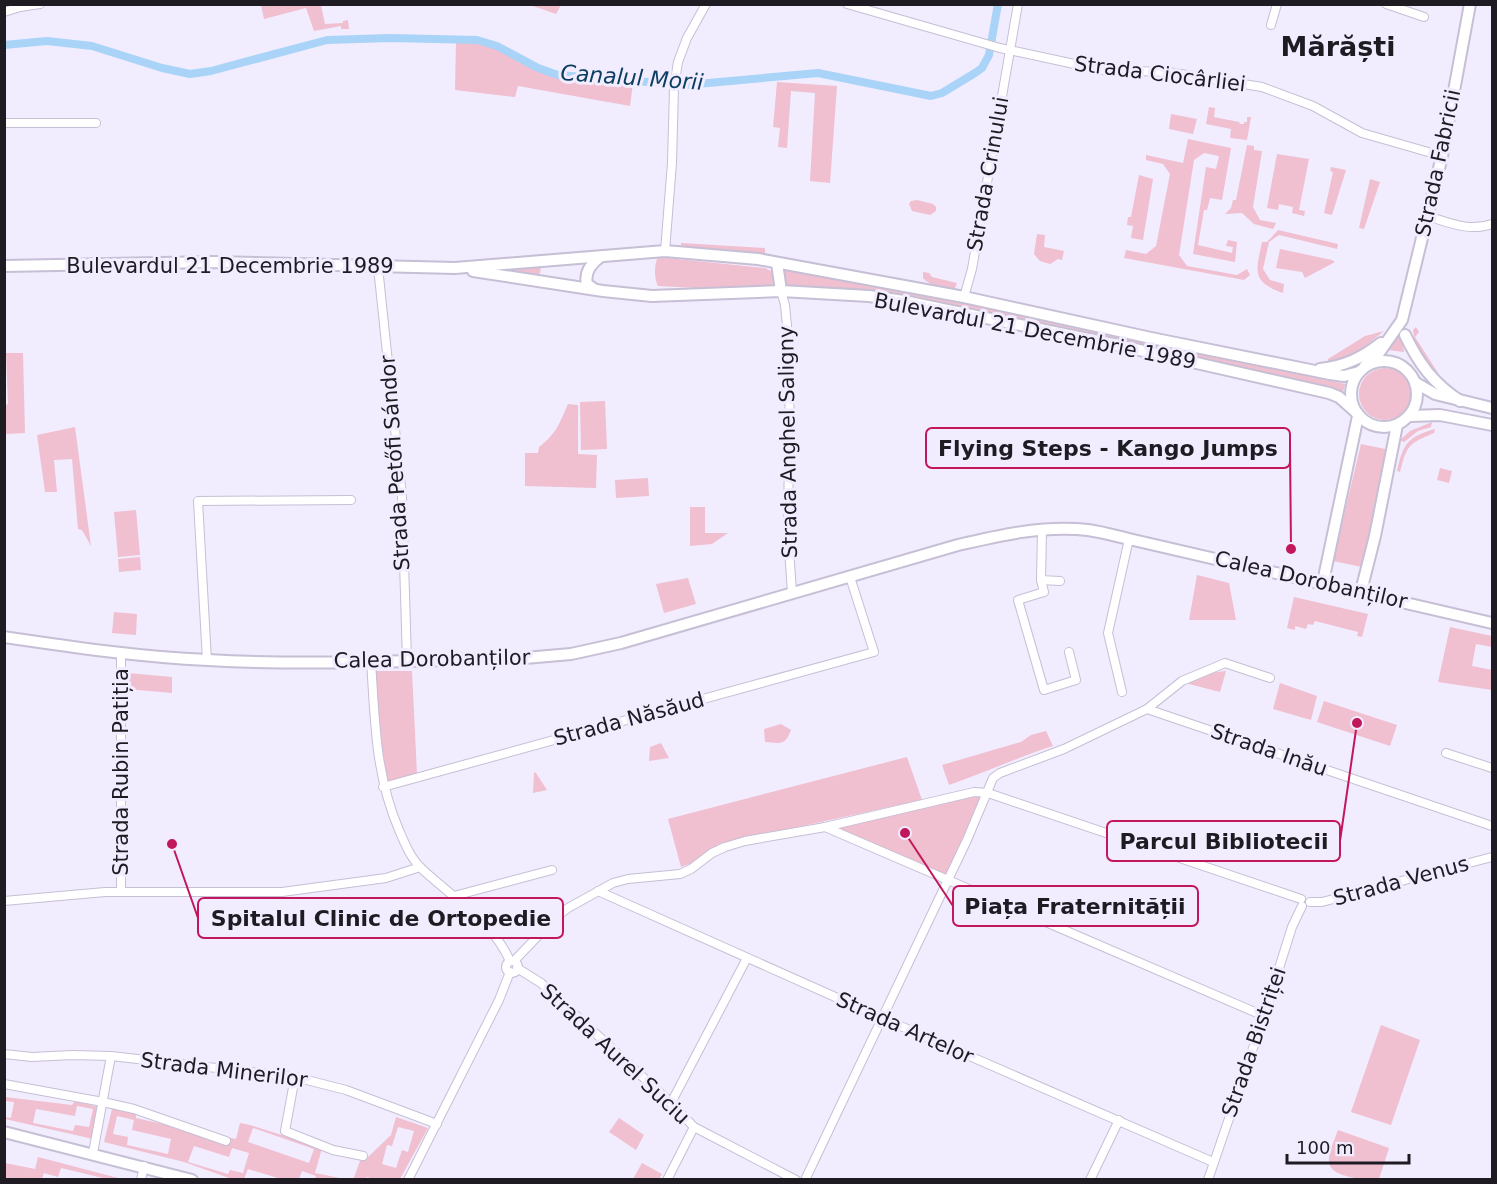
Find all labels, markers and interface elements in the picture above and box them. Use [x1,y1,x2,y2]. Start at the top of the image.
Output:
district label: Mărăști [1281,31,1395,62]
street label: Strada Ciocârliei [1073,52,1247,96]
water label: Canalul Morii [560,60,704,95]
street label: Strada Fabricii [1411,87,1465,239]
street label: Strada Crinului [963,95,1013,253]
street label: Bulevardul 21 Decembrie 1989 [66,254,394,278]
street label: Bulevardul 21 Decembrie 1989 [872,288,1198,374]
street label: Strada Anghel Saligny [774,325,802,559]
street label: Strada Petőfi Sándor [375,354,415,572]
callout: Flying Steps - Kango Jumps [926,428,1290,468]
text: Flying Steps - Kango Jumps [938,436,1278,461]
street label: Calea Dorobanților [1212,546,1410,614]
street label: Calea Dorobanților [333,645,531,673]
street label: Strada Rubin Patiția [109,668,133,876]
street label: Strada Năsăud [551,687,707,751]
street label: Strada Inău [1208,719,1330,781]
callout: Parcul Bibliotecii [1107,821,1340,861]
text: Parcul Bibliotecii [1120,829,1328,854]
street label: Strada Venus [1331,851,1471,911]
callout: Piața Fraternității [953,886,1198,926]
text: Piața Fraternității [964,894,1186,920]
callout: Spitalul Clinic de Ortopedie [198,898,563,938]
text: Spitalul Clinic de Ortopedie [211,906,551,931]
street label: Strada Bistriței [1217,964,1291,1120]
street label: Strada Aurel Suciu [536,979,694,1129]
street label: Strada Artelor [833,987,978,1069]
street label: Strada Minerilor [139,1048,309,1092]
scale bar [1287,1127,1408,1165]
text: 100 m [1296,1137,1354,1158]

